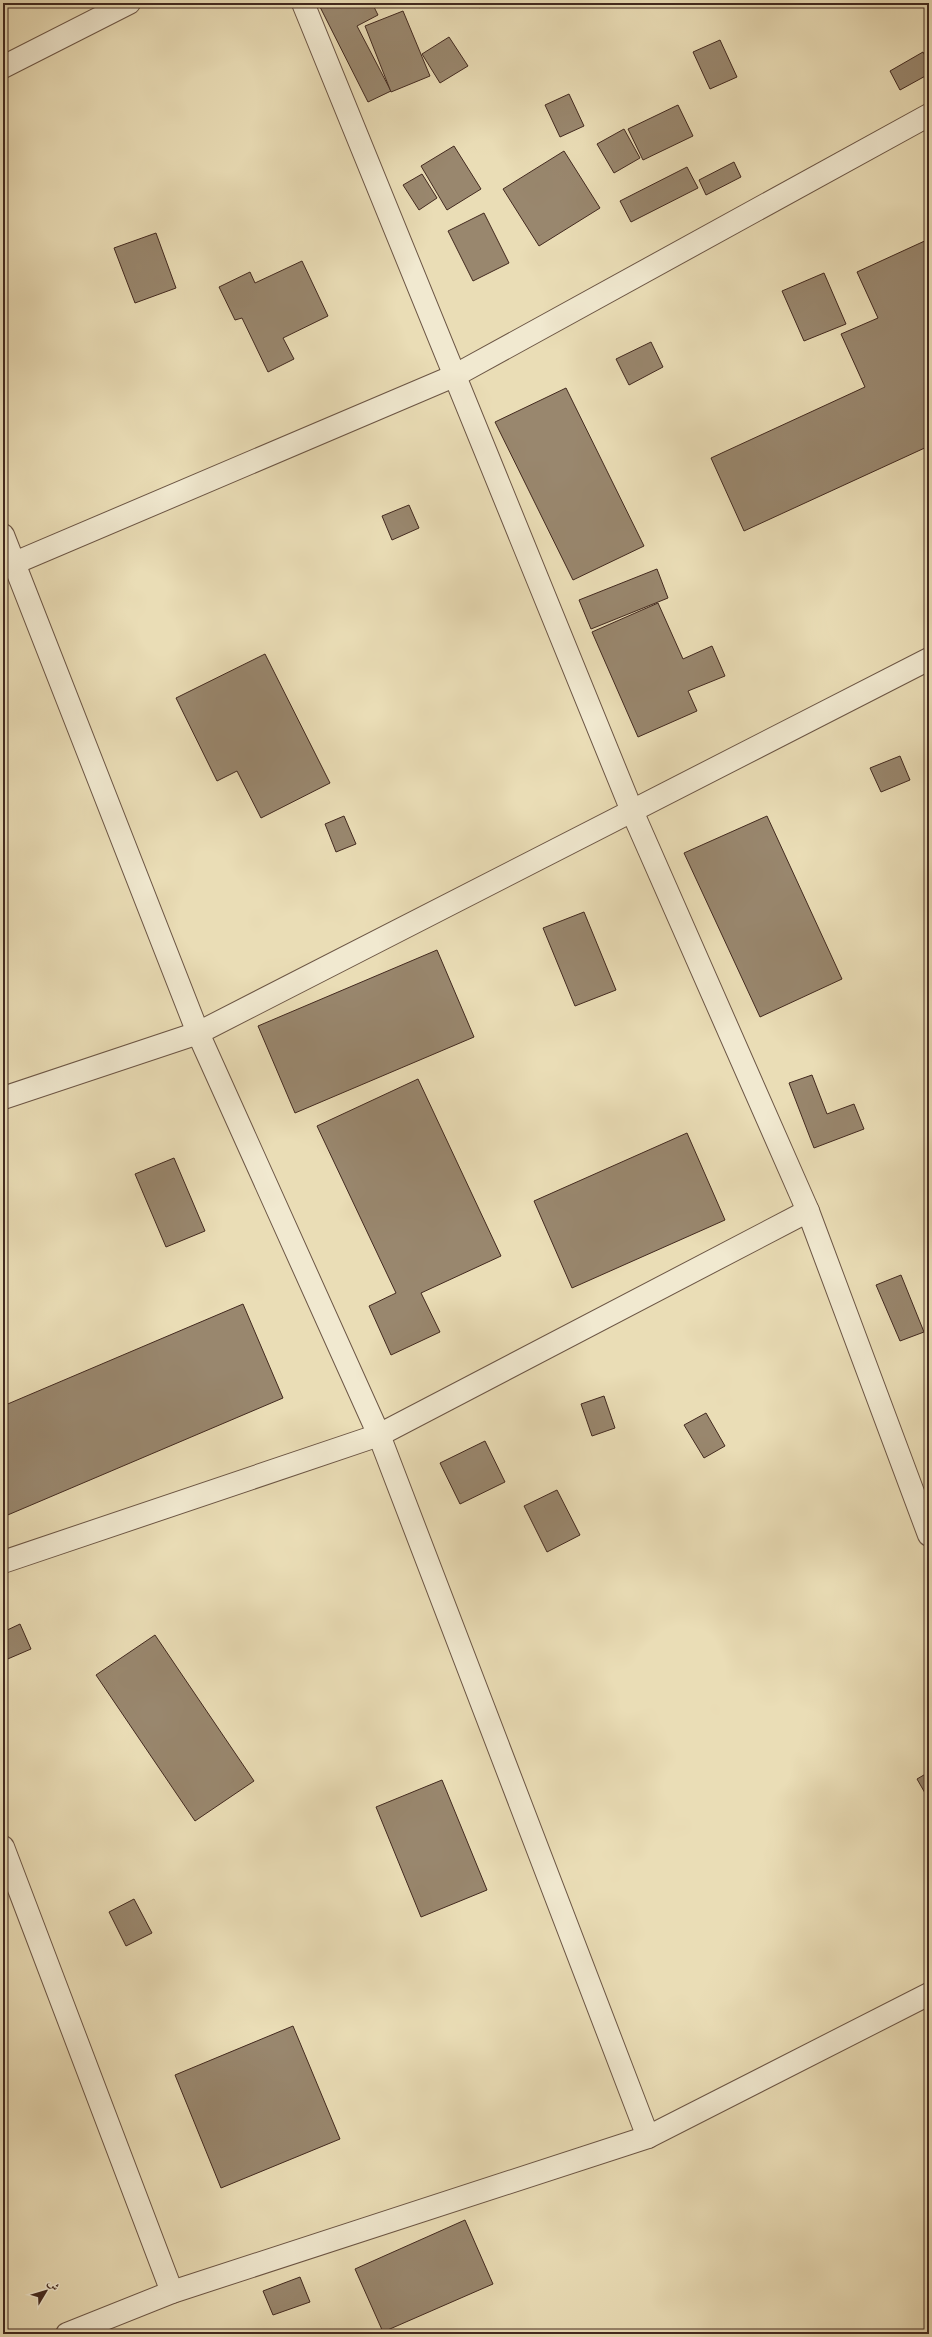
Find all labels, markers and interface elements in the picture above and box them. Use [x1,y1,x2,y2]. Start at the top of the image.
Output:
north arrow [26,2271,66,2311]
text: ش [45,2277,62,2294]

